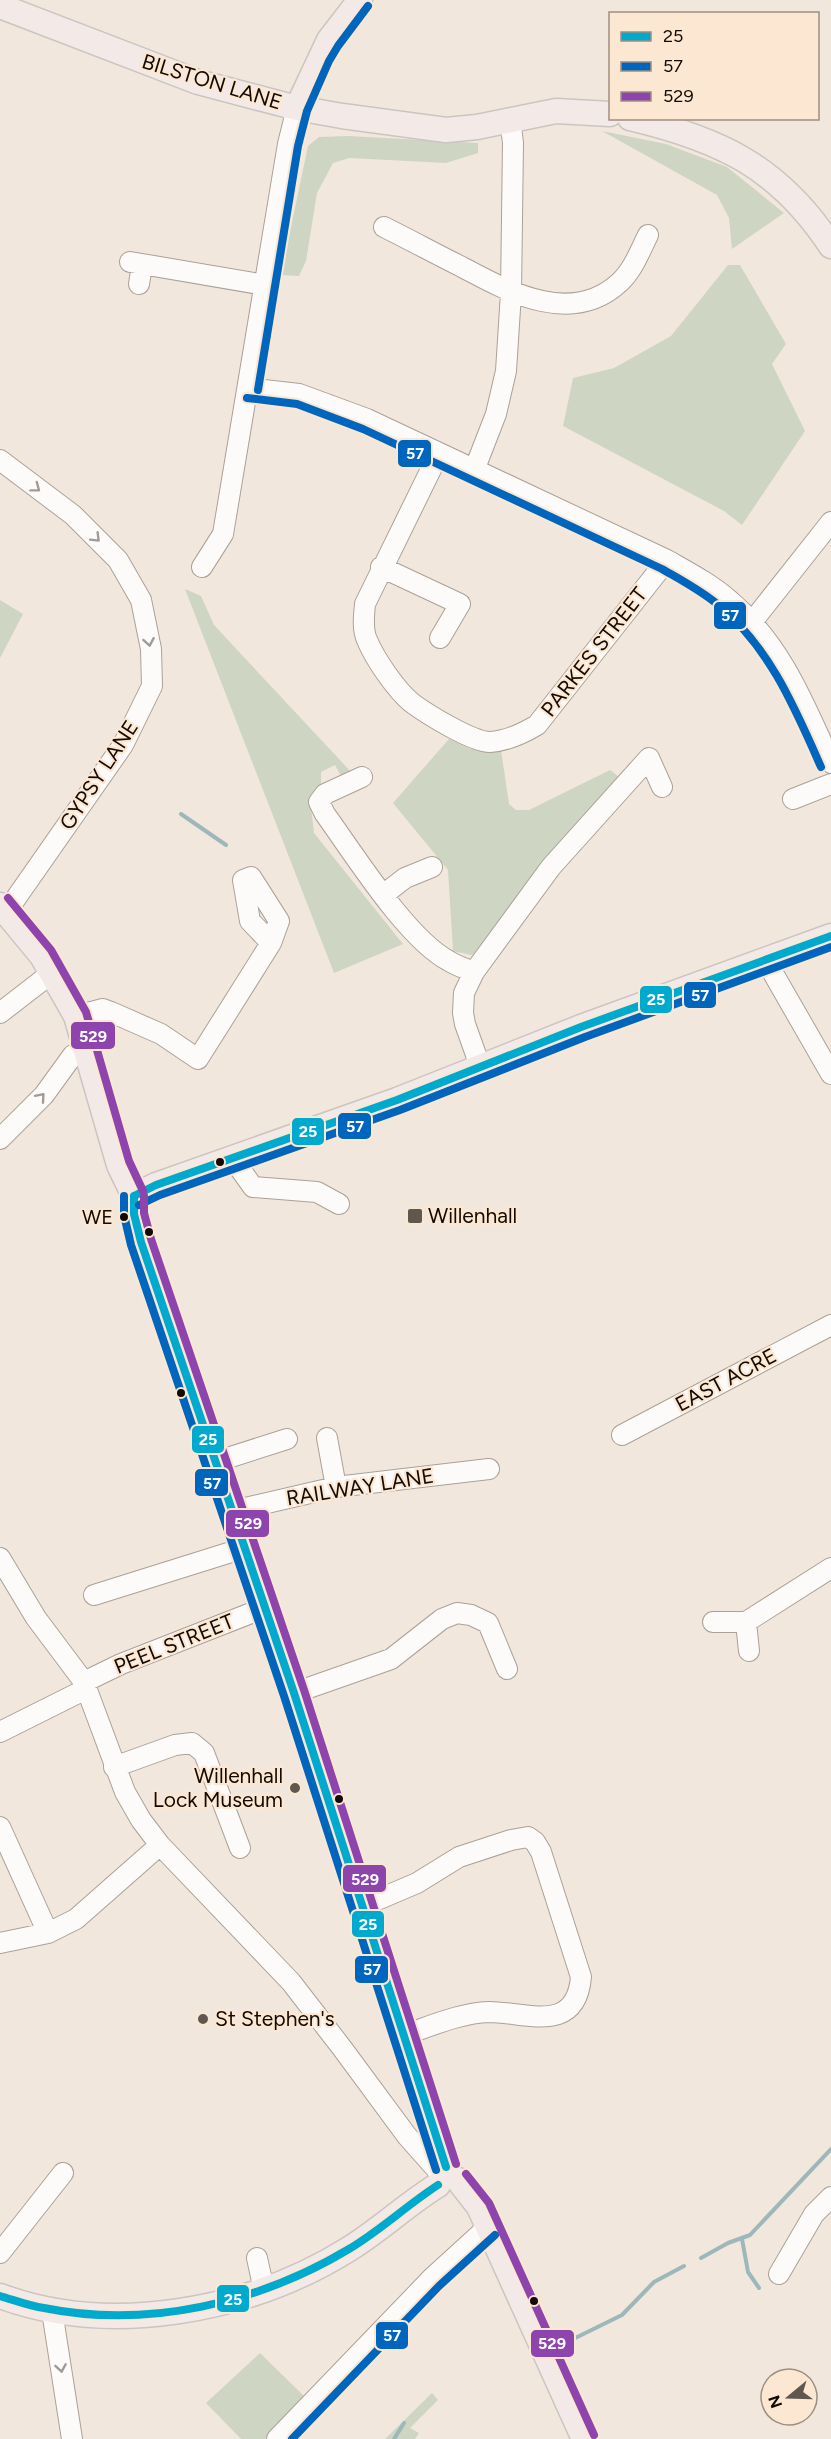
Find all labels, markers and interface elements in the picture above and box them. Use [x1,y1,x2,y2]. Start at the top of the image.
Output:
legend [609,12,819,120]
text: 25 [663,25,683,47]
street label: BILSTON LANE [139,48,285,115]
text: 57 [663,55,683,77]
text: 529 [663,85,694,107]
line badge: 57 [397,439,432,468]
text: 57 [406,444,424,463]
one-way arrow [30,480,41,491]
one-way arrow [88,530,99,541]
street label: PARKES STREET [535,582,652,721]
line badge: 57 [713,601,747,630]
text: 57 [721,606,739,625]
one-way arrow [142,637,155,647]
street label: GYPSY LANE [54,715,143,834]
line badge: 57 [683,981,717,1009]
line badge: 25 [639,985,673,1014]
text: 57 [691,986,709,1005]
text: 25 [647,990,665,1009]
line badge: 529 [70,1021,116,1050]
text: 529 [79,1027,107,1046]
one-way arrow [34,1093,45,1104]
line badge: 57 [337,1112,372,1140]
line badge: 25 [291,1117,325,1146]
text: 57 [346,1117,364,1136]
text: 25 [299,1122,317,1141]
unlabelled marker [214,1156,226,1168]
place label: Willenhall [428,1203,517,1228]
place label: WE [82,1205,113,1229]
marker: Willenhall [406,1207,424,1225]
marker: WE [118,1211,130,1223]
unlabelled marker [143,1226,155,1238]
street label: EAST ACRE [671,1343,781,1417]
unlabelled marker [175,1387,187,1399]
line badge: 25 [191,1425,225,1454]
text: 25 [199,1430,217,1449]
street label: RAILWAY LANE [284,1462,436,1511]
line badge: 57 [194,1468,229,1497]
text: 57 [203,1474,221,1493]
line badge: 529 [225,1509,270,1538]
text: 529 [234,1514,262,1533]
street label: PEEL STREET [110,1608,238,1679]
place label: Willenhall Lock Museum [153,1763,283,1812]
marker: Willenhall Lock Museum [288,1781,302,1795]
unlabelled marker [333,1793,345,1805]
line badge: 529 [342,1864,387,1893]
text: 529 [351,1870,379,1889]
line badge: 25 [351,1910,385,1938]
text: 25 [359,1915,377,1934]
line badge: 57 [354,1955,389,1984]
text: 57 [363,1960,381,1979]
place label: St Stephen's [215,2006,335,2031]
marker: St Stephen's [196,2012,210,2026]
line badge: 25 [216,2284,250,2313]
text: 25 [224,2290,242,2309]
unlabelled marker [528,2295,540,2307]
line badge: 57 [375,2321,409,2350]
text: 57 [383,2326,401,2345]
line badge: 529 [530,2329,575,2358]
text: 529 [538,2334,566,2353]
one-way arrow [55,2364,67,2373]
north arrow [759,2367,819,2427]
text: N [764,2393,786,2411]

